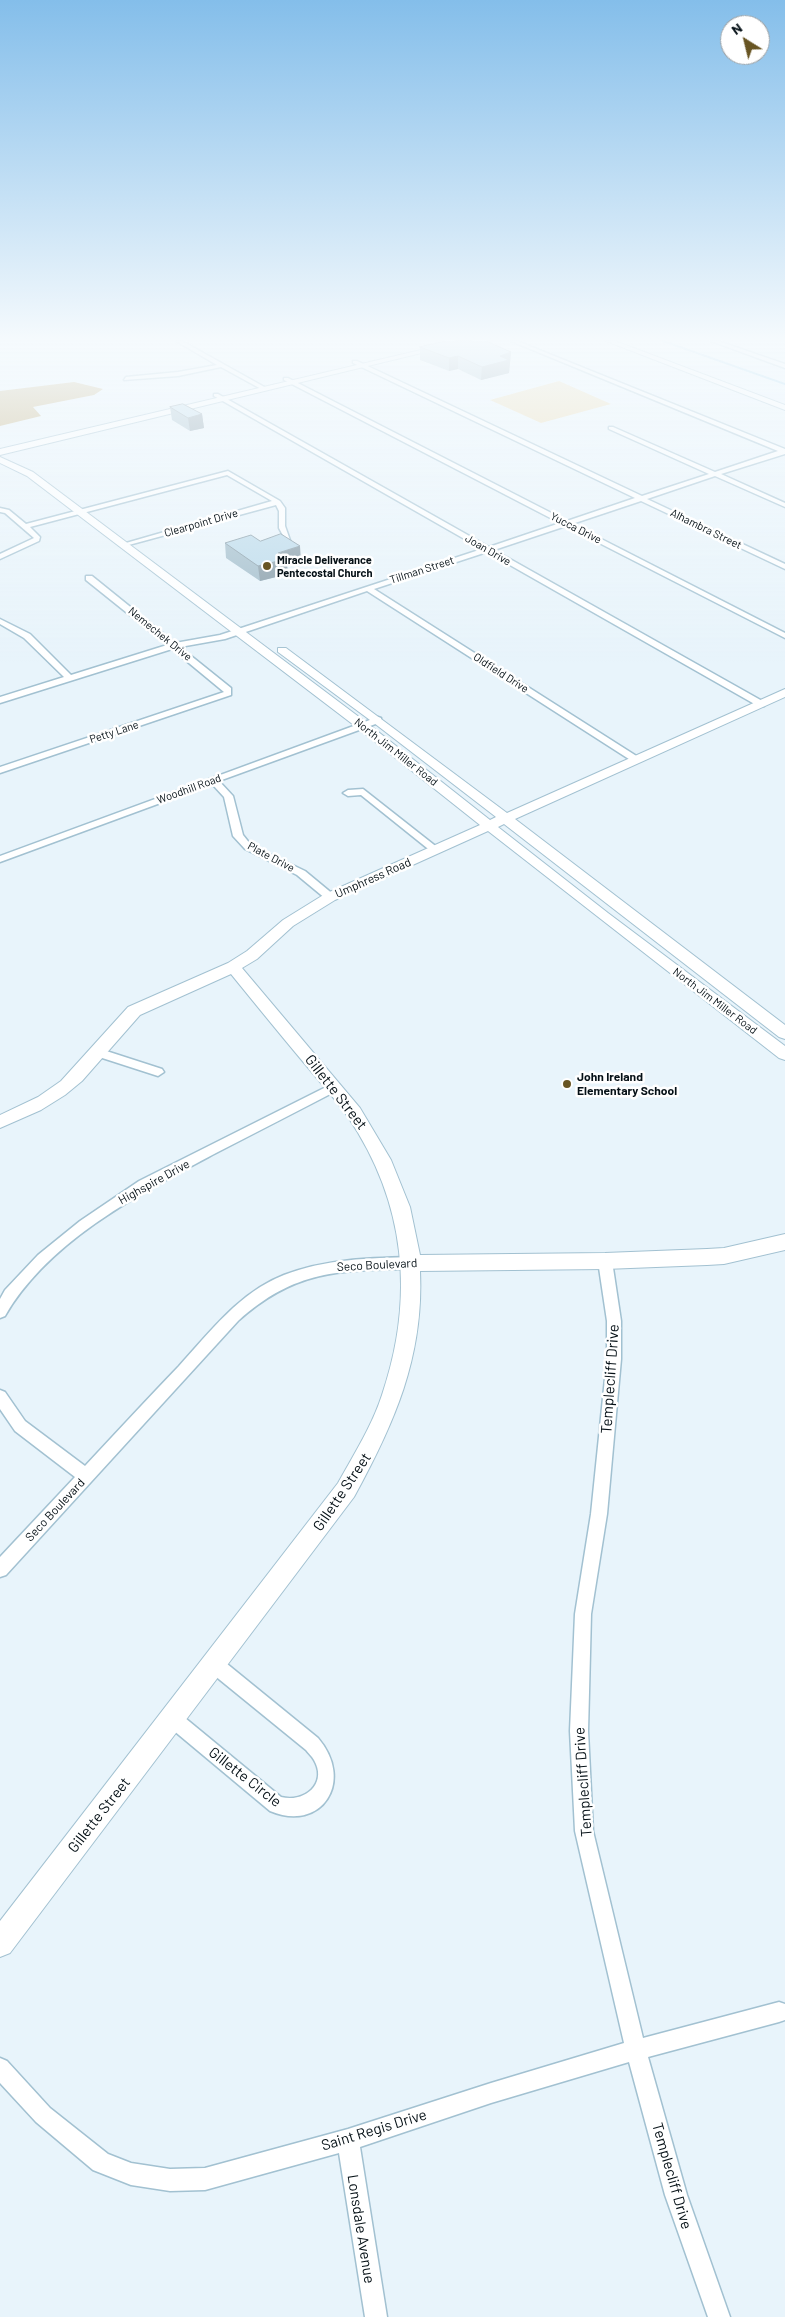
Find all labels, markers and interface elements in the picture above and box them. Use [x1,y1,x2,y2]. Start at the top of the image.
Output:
north arrow [720,15,770,65]
text: N [728,19,745,38]
street label: Clearpoint Drive [163,506,239,540]
street label: Alhambra Street [668,506,744,552]
street label: Yucca Drive [548,510,604,546]
street label: Joan Drive [463,532,513,568]
place label: Miracle Deliverance Pentecostal Church [277,553,372,579]
street label: Tillman Street [388,553,456,587]
marker: Miracle Deliverance Pentecostal Church [261,560,273,572]
street label: Nemechek Drive [126,604,194,664]
street label: Oldfield Drive [471,650,531,696]
street label: North Jim Miller Road [352,715,440,789]
street label: Petty Lane [88,718,140,746]
street label: Woodhill Road [155,771,223,807]
street label: Plate Drive [245,839,297,875]
street label: Umphress Road [333,855,413,901]
street label: North Jim Miller Road [670,965,760,1037]
street label: Gillette Street [301,1051,371,1133]
place label: John Ireland Elementary School [577,1070,677,1098]
marker: John Ireland Elementary School [561,1078,573,1090]
street label: Highspire Drive [116,1157,192,1207]
street label: Seco Boulevard [336,1256,418,1274]
street label: Templecliff Drive [597,1324,623,1434]
street label: Gillette Street [309,1449,375,1535]
street label: Seco Boulevard [22,1476,88,1544]
street label: Templecliff Drive [570,1727,596,1837]
street label: Gillette Circle [205,1743,285,1811]
street label: Gillette Street [64,1774,134,1856]
street label: Saint Regis Drive [319,2105,429,2155]
street label: Templecliff Drive [648,2121,696,2231]
street label: Lonsdale Avenue [344,2173,378,2285]

